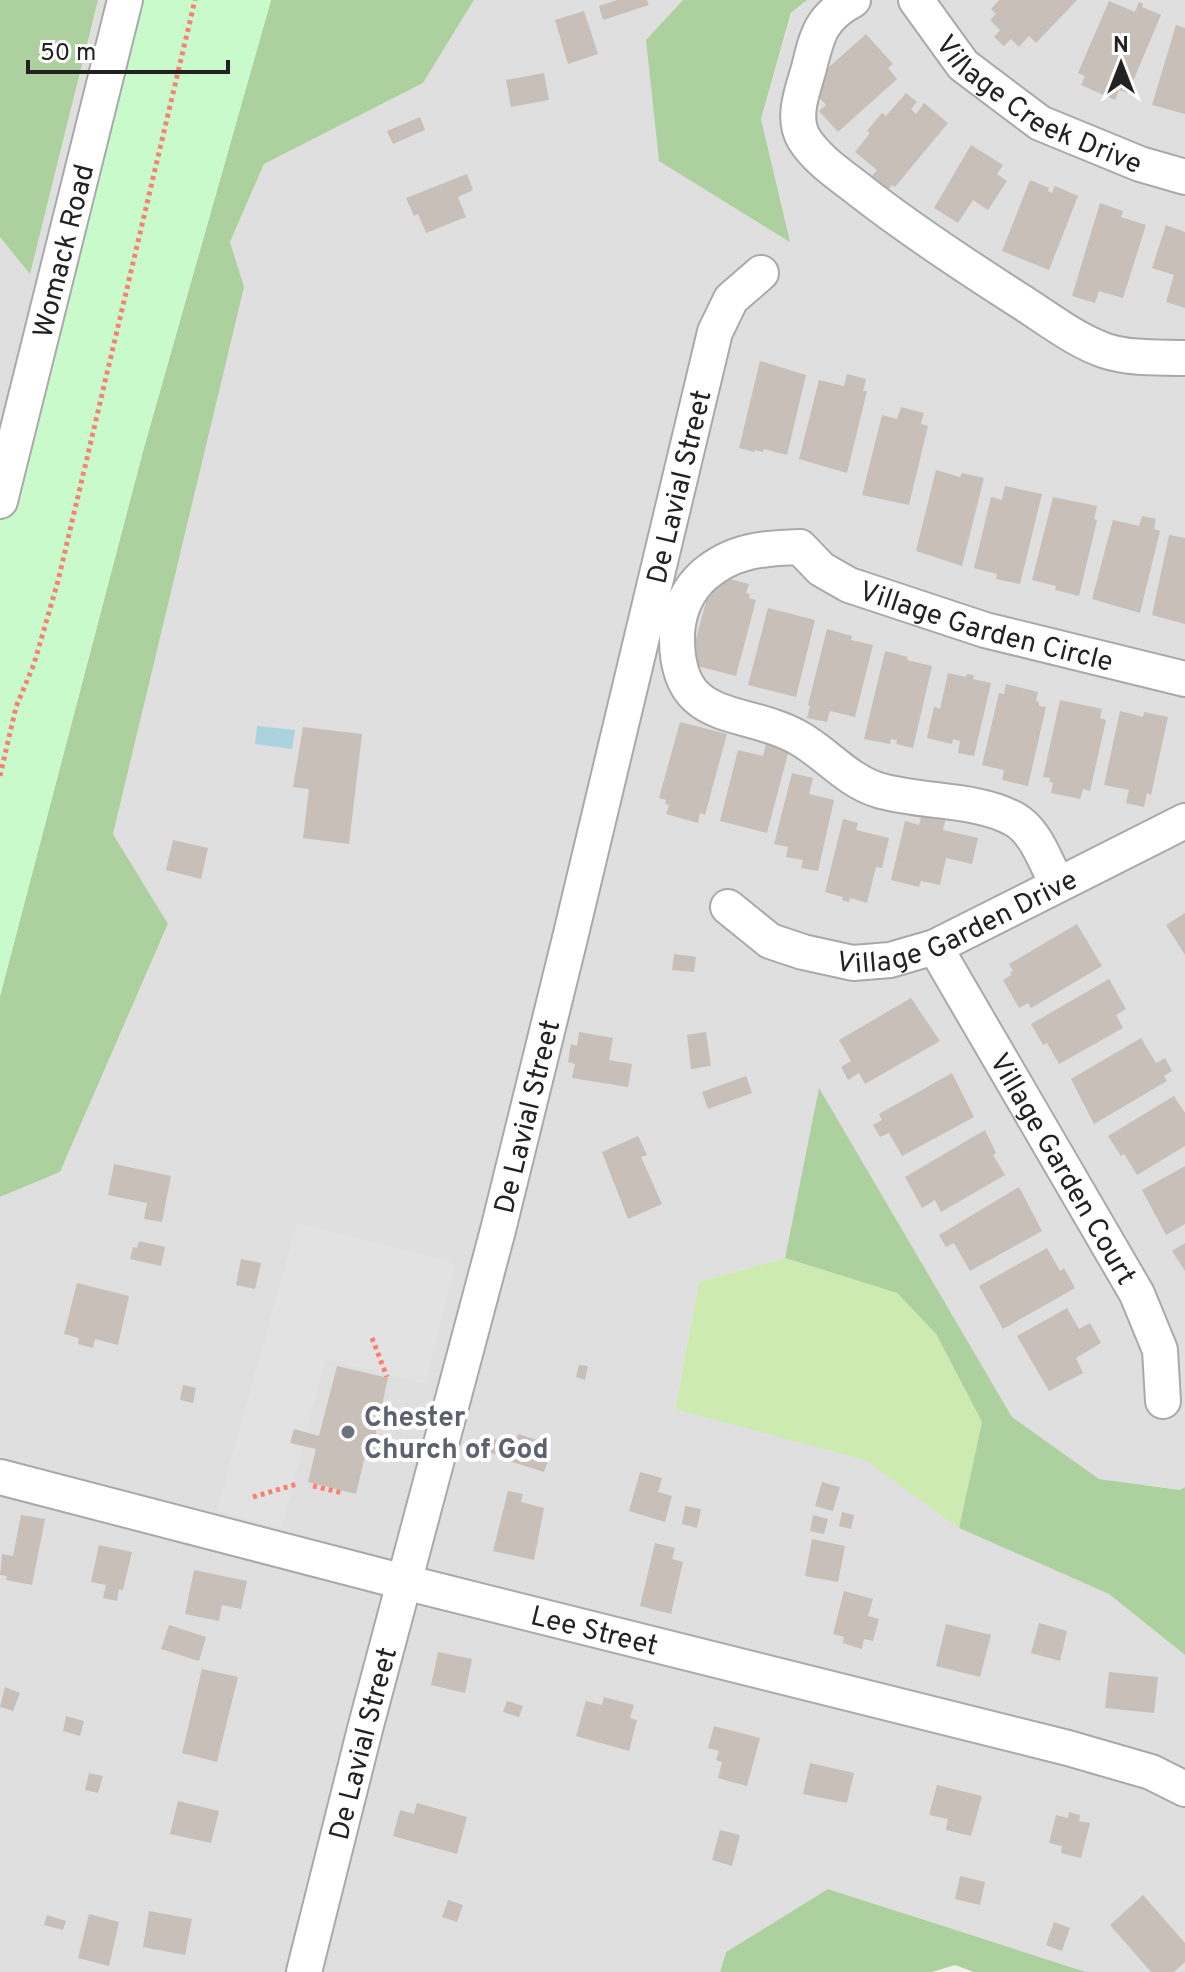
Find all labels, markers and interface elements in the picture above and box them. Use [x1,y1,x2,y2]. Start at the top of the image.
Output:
scale bar [28,24,228,74]
north arrow [1081,24,1161,104]
street label: Village Creek Drive [926,29,1147,184]
text: N [1113,33,1129,60]
text: 50 m [40,39,96,69]
street label: Womack Road [26,161,104,342]
street label: De Lavial Street [640,387,722,588]
street label: Village Garden Circle [854,575,1116,682]
street label: Village Garden Drive [832,863,1084,984]
street label: De Lavial Street [488,1017,570,1218]
street label: Village Garden Court [980,1047,1143,1292]
place label: Chester Church of God [364,1401,549,1469]
marker: Chester Church of God [339,1423,357,1441]
street label: Lee Street [527,1599,661,1666]
street label: De Lavial Street [323,1643,407,1844]

